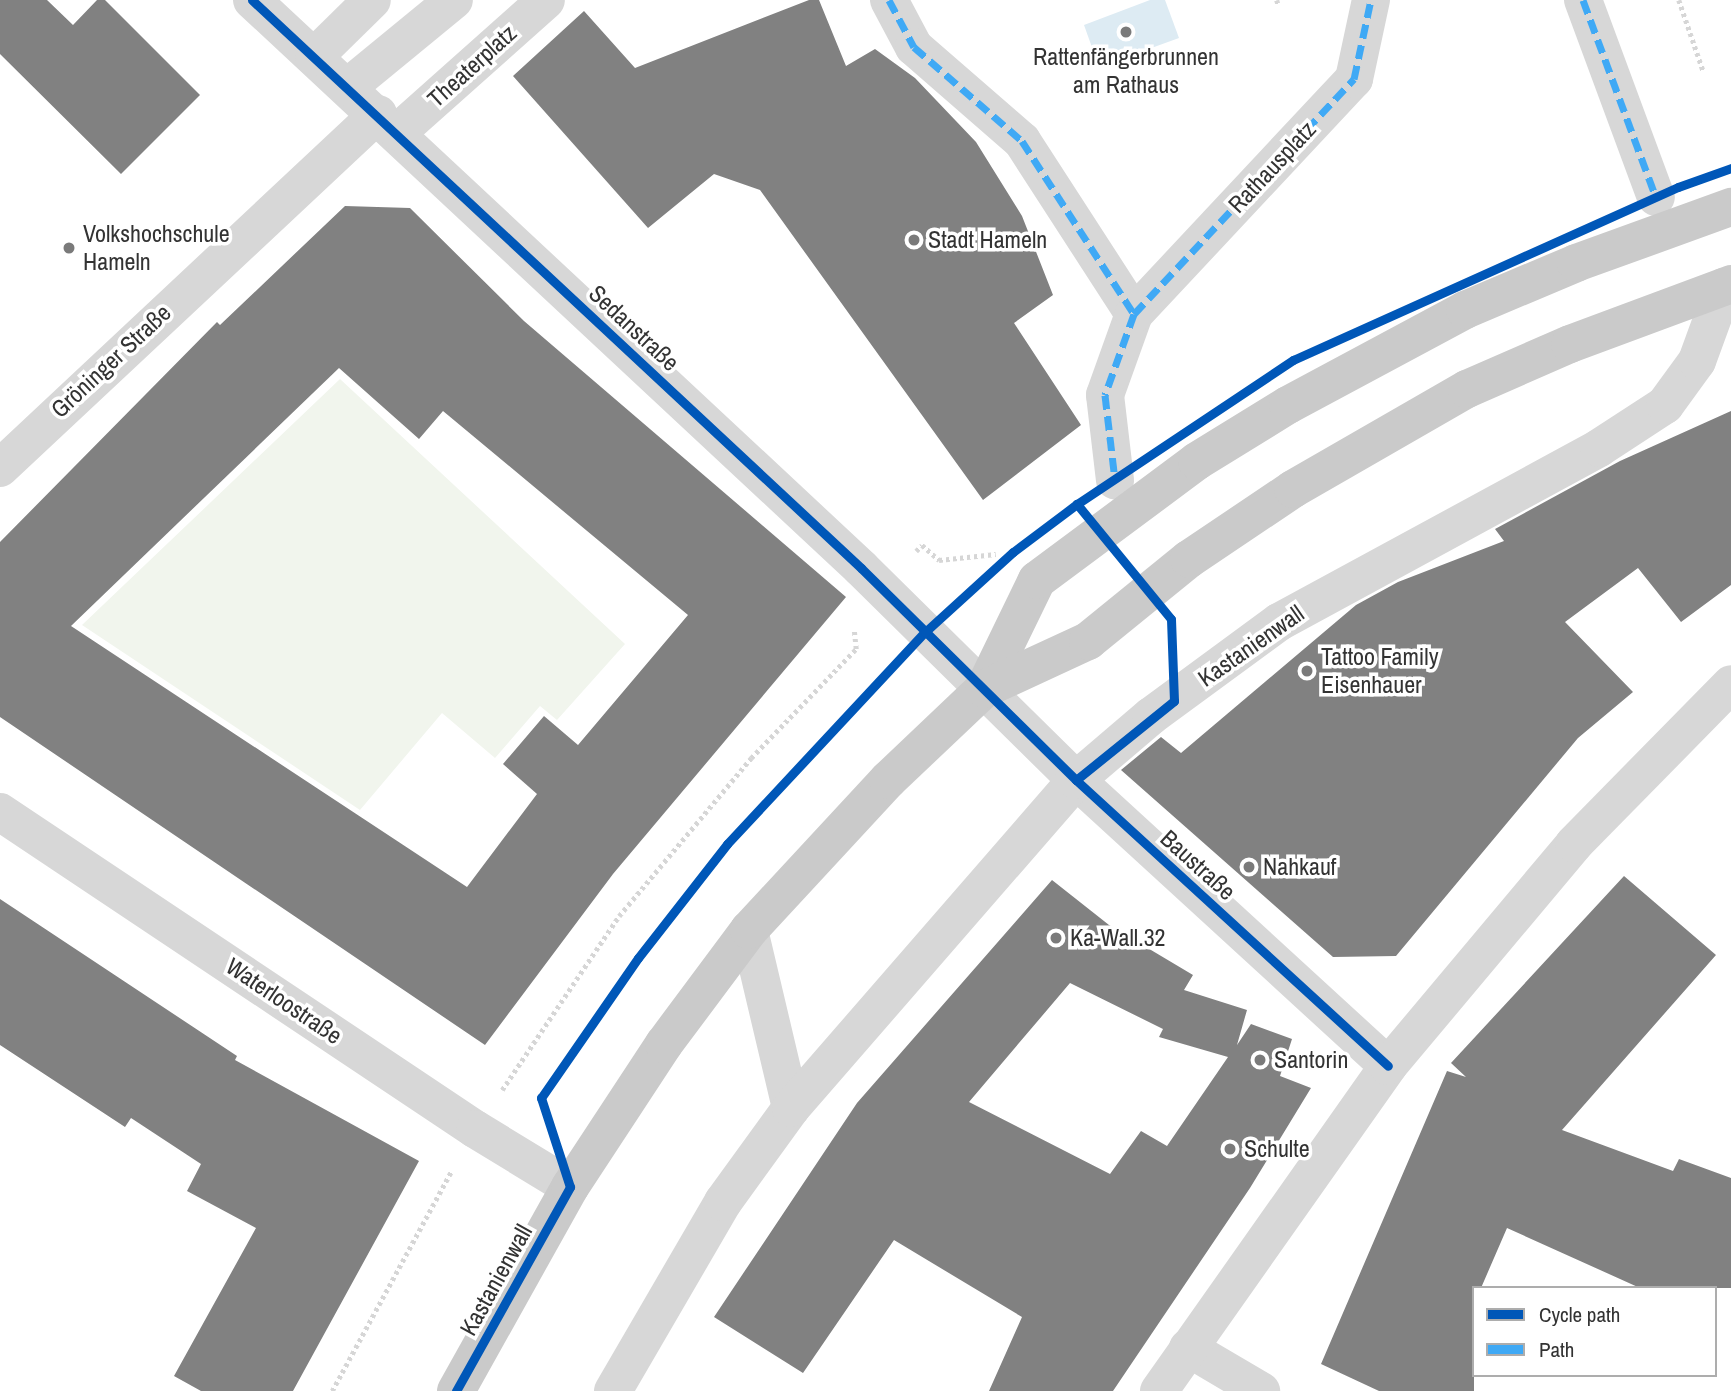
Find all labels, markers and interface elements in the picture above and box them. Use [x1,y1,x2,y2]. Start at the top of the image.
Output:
street label: Theaterplatz [422,19,522,113]
marker: Rattenfängerbrunnen am Rathaus [1118,24,1134,40]
place label: Rattenfängerbrunnen am Rathaus [1033,43,1219,99]
street label: Rathausplatz [1222,115,1322,219]
place label: Volkshochschule Hameln [83,220,230,276]
place label: Stadt Hameln [928,226,1047,254]
marker: Stadt Hameln [906,232,922,248]
marker: Volkshochschule Hameln [61,240,77,256]
street label: Sedanstraße [583,279,685,377]
street label: Gröninger Straße [45,298,177,424]
street label: Kastanienwall [1193,599,1309,693]
place label: Tattoo Family Eisenhauer [1321,643,1439,699]
marker: Tattoo Family Eisenhauer [1299,663,1315,679]
street label: Baustraße [1155,824,1241,906]
place label: Nahkauf [1263,853,1336,881]
marker: Nahkauf [1241,859,1257,875]
place label: Ka-Wall.32 [1070,924,1166,952]
marker: Ka-Wall.32 [1048,930,1064,946]
street label: Waterloostraße [220,952,348,1050]
place label: Santorin [1274,1046,1348,1074]
marker: Santorin [1252,1052,1268,1068]
place label: Schulte [1244,1135,1310,1163]
marker: Schulte [1222,1141,1238,1157]
street label: Kastanienwall [454,1219,538,1341]
legend [1472,1286,1717,1377]
text: Cycle path [1539,1300,1620,1329]
text: Path [1539,1335,1574,1364]

